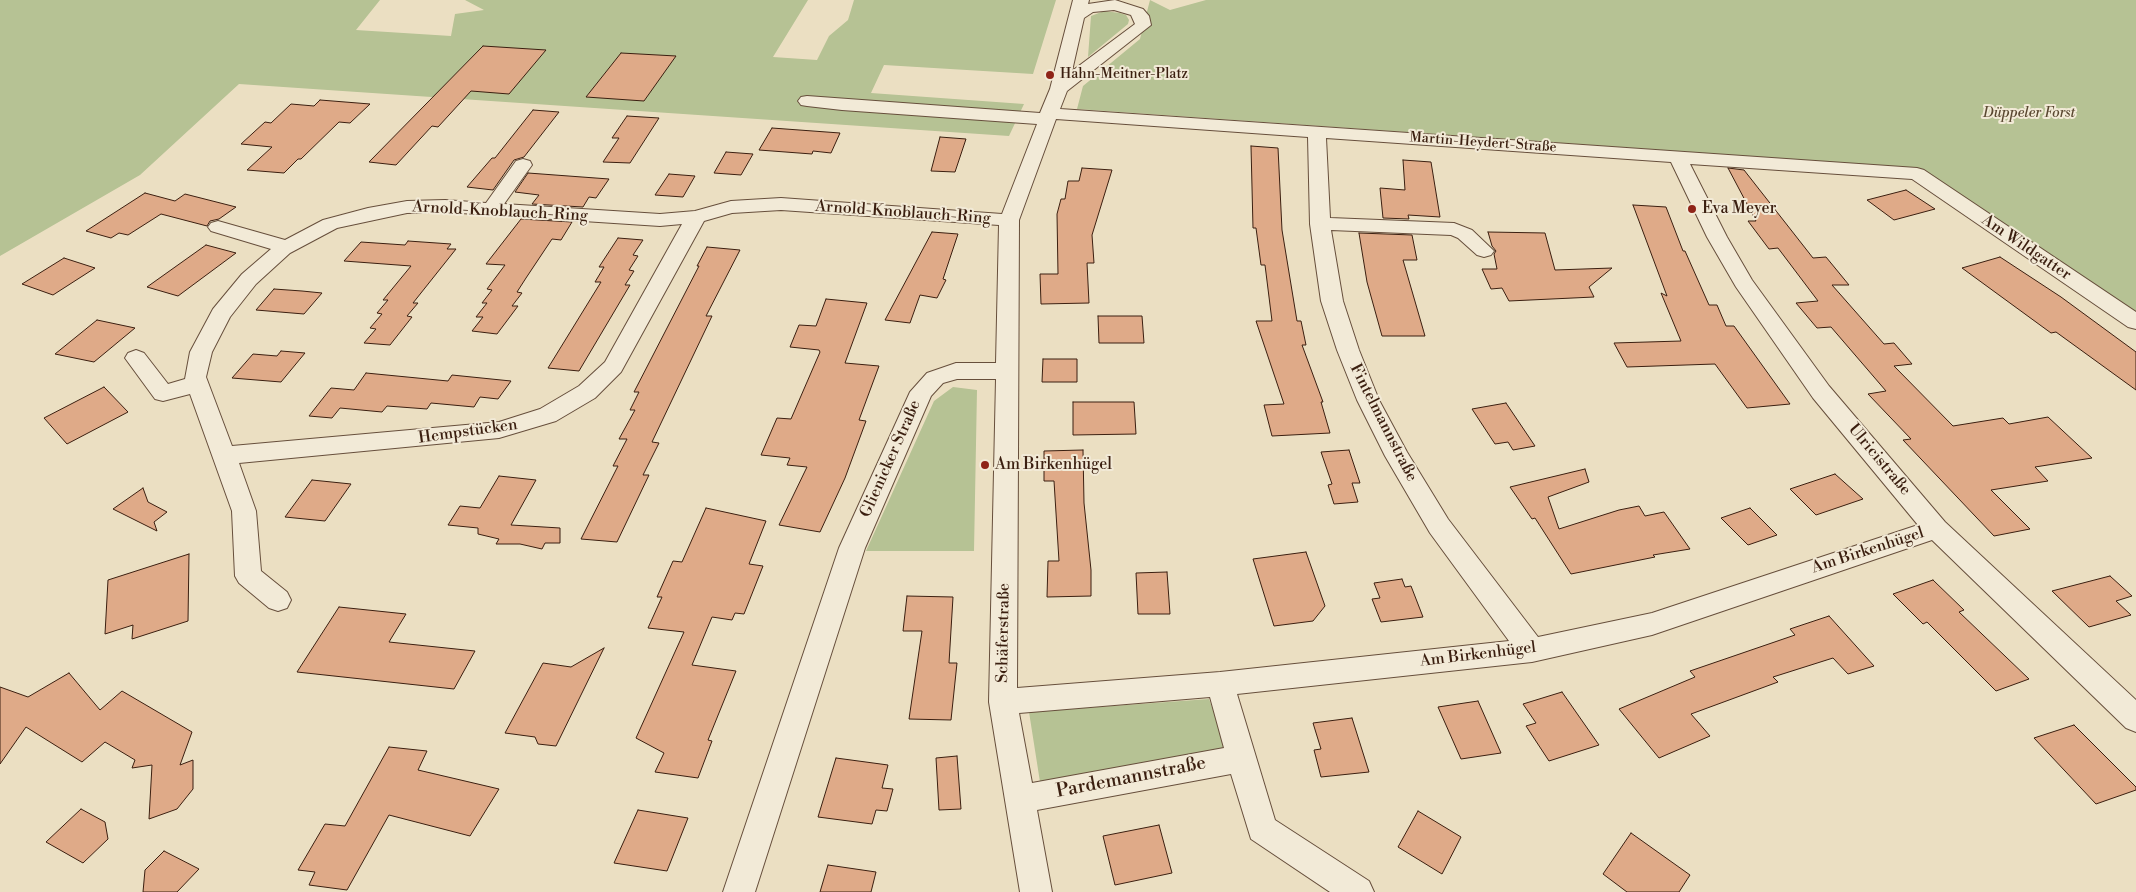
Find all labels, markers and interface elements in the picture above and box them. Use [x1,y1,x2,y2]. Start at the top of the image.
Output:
place label: Hahn-Meitner-Platz [1060,67,1188,83]
marker: Hahn-Meitner-Platz [1044,69,1056,81]
park label: Düppeler Forst [1983,106,2075,122]
street label: Martin-Heydert-Straße [1409,129,1557,157]
street label: Arnold-Knoblauch-Ring [815,197,991,229]
street label: Arnold-Knoblauch-Ring [412,198,588,226]
place label: Eva Meyer [1702,199,1777,219]
marker: Eva Meyer [1686,203,1698,215]
street label: Am Wildgatter [1978,211,2074,285]
street label: Fintelmannstraße [1345,361,1421,485]
street label: Glienicker Straße [857,397,925,521]
street label: Hempstücken [417,416,519,448]
street label: Ulricistraße [1844,420,1914,500]
place label: Am Birkenhügel [995,455,1112,475]
marker: Am Birkenhügel [979,459,991,471]
street label: Am Birkenhügel [1809,524,1927,578]
street label: Schäferstraße [994,583,1014,683]
street label: Am Birkenhügel [1419,638,1537,672]
street label: Pardemannstraße [1054,752,1208,804]

